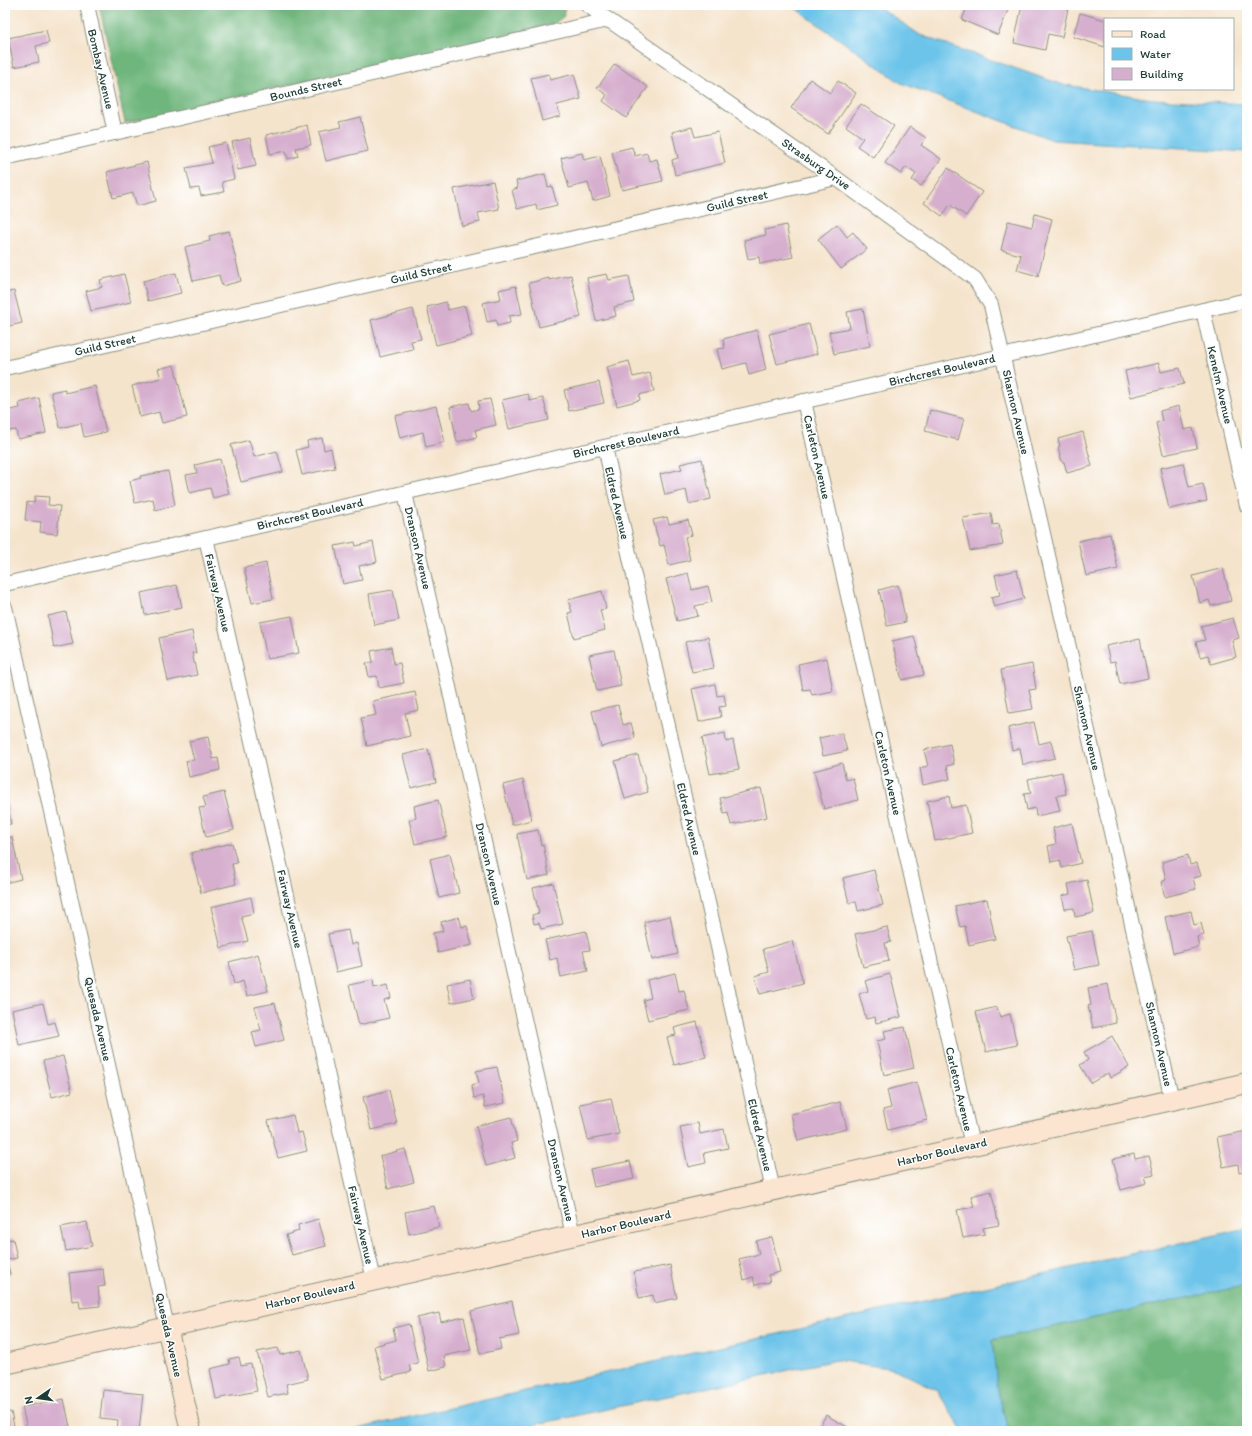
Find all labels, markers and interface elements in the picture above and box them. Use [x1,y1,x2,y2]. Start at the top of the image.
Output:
legend [1104,18,1234,90]
street label: Bombay Avenue [85,27,117,111]
text: Road [1140,27,1166,41]
text: Water [1140,47,1171,61]
text: Building [1140,67,1184,81]
street label: Bounds Street [269,74,344,104]
street label: Strasburg Drive [779,135,853,193]
street label: Guild Street [705,187,769,215]
street label: Guild Street [389,259,453,287]
street label: Guild Street [73,331,137,359]
street label: Kenelm Avenue [1204,345,1236,426]
street label: Birchcrest Boulevard [888,351,997,389]
street label: Shannon Avenue [999,368,1033,456]
street label: Carleton Avenue [801,414,834,501]
street label: Birchcrest Boulevard [572,423,681,461]
street label: Eldred Avenue [602,465,632,541]
street label: Birchcrest Boulevard [256,495,365,533]
street label: Dranson Avenue [402,505,434,591]
street label: Fairway Avenue [202,552,234,634]
street label: Shannon Avenue [1070,684,1104,772]
street label: Carleton Avenue [872,730,905,817]
street label: Eldred Avenue [674,781,704,857]
street label: Dranson Avenue [473,821,505,907]
street label: Fairway Avenue [274,868,306,950]
street label: Quesada Avenue [81,975,115,1063]
street label: Shannon Avenue [1142,1000,1176,1088]
street label: Carleton Avenue [943,1046,976,1133]
street label: Eldred Avenue [745,1097,775,1173]
street label: Harbor Boulevard [896,1135,989,1169]
street label: Dranson Avenue [545,1137,577,1223]
street label: Fairway Avenue [345,1184,377,1266]
street label: Harbor Boulevard [580,1207,673,1241]
street label: Harbor Boulevard [264,1278,357,1312]
street label: Quesada Avenue [152,1291,186,1379]
north arrow [18,1378,58,1418]
text: N [22,1395,36,1405]

